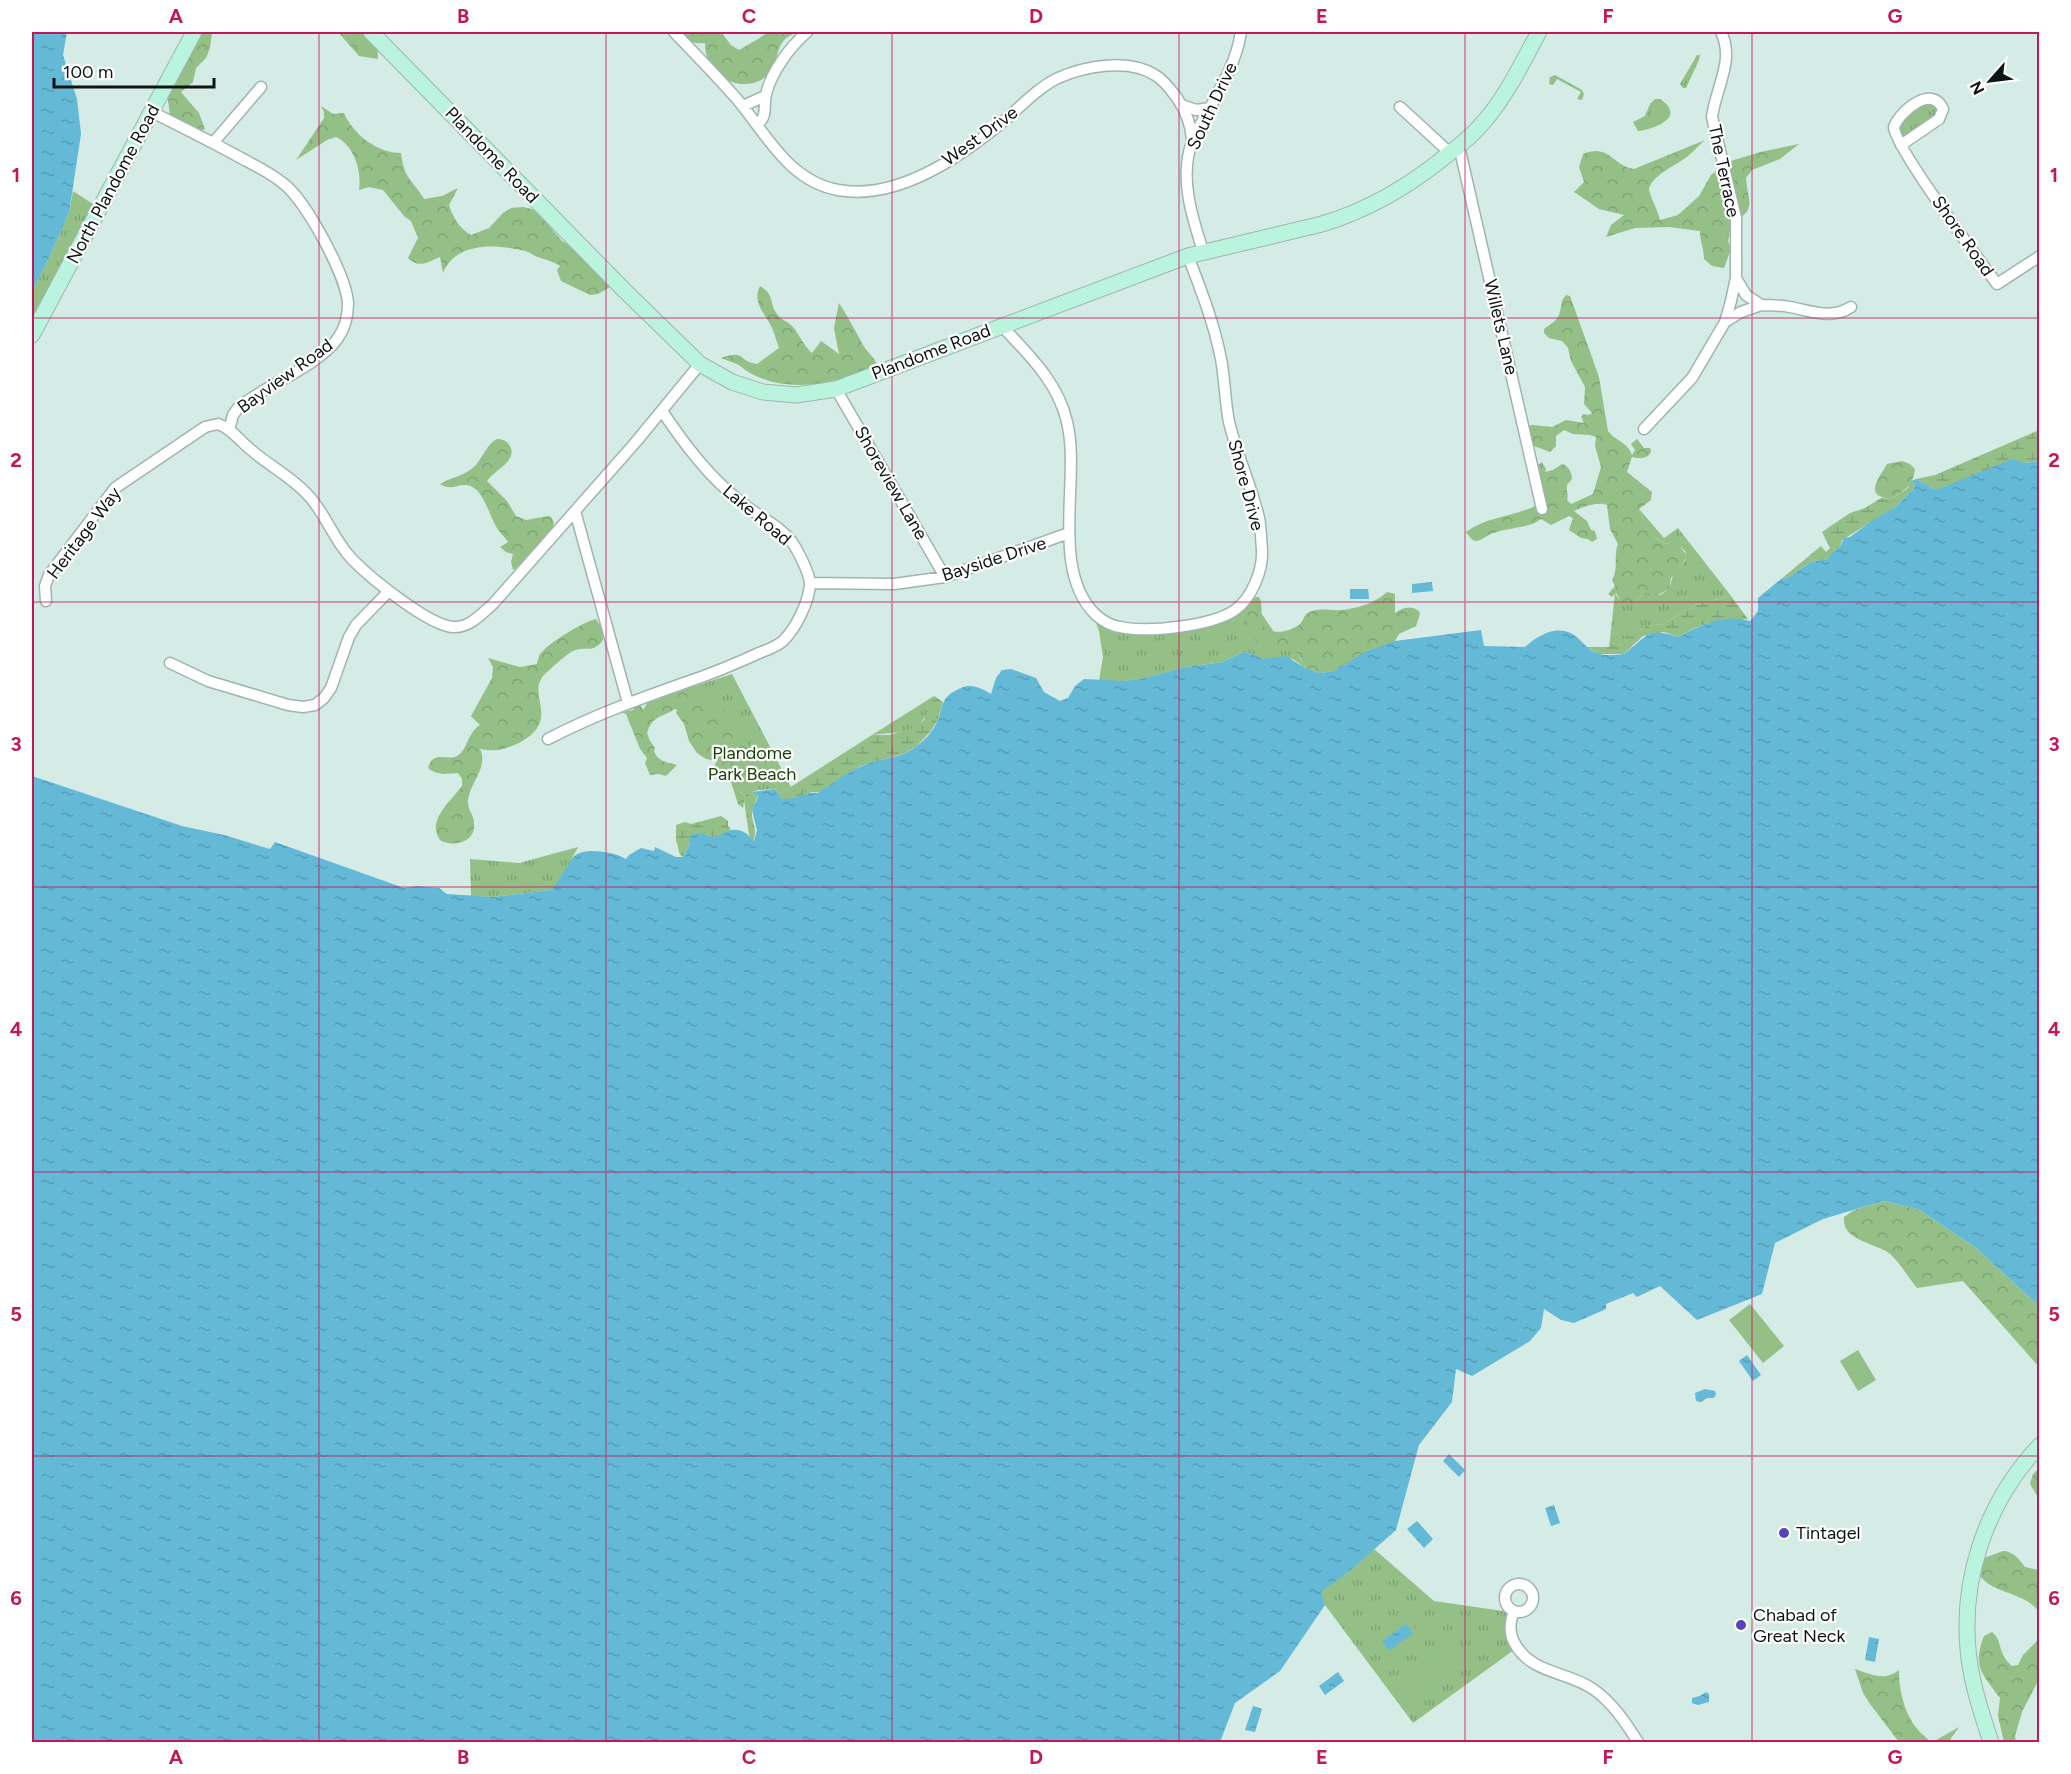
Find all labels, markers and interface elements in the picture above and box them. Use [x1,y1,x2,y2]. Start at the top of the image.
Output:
text: A [169,4,184,28]
text: B [457,4,469,28]
text: C [742,4,756,28]
text: D [1029,4,1043,28]
text: E [1316,4,1328,28]
text: F [1602,4,1614,28]
text: G [1888,4,1903,28]
scale bar [54,51,214,89]
north arrow [1960,51,2020,111]
street label: South Drive [1182,58,1242,153]
text: 100 m [63,61,113,83]
text: N [1966,78,1988,98]
street label: North Plandome Road [62,101,164,267]
street label: West Drive [938,101,1022,171]
street label: Plandome Road [440,102,544,208]
street label: The Terrace [1703,123,1745,219]
text: 1 [12,163,20,187]
text: 1 [2050,163,2058,187]
street label: Shore Road [1927,191,1999,281]
street label: Willets Lane [1479,277,1523,377]
street label: Plandome Road [868,319,994,385]
street label: Bayview Road [233,334,337,418]
street label: Shoreview Lane [850,422,932,544]
street label: Shore Drive [1223,437,1269,533]
text: 2 [10,448,22,472]
text: 2 [2048,448,2060,472]
street label: Lake Road [718,480,796,550]
street label: Heritage Way [42,482,126,583]
street label: Bayside Drive [939,532,1049,586]
text: 3 [10,732,22,756]
text: 3 [2048,732,2060,756]
park label: Plandome Park Beach [708,742,796,785]
text: 4 [10,1017,23,1041]
text: 4 [2048,1017,2061,1041]
text: 5 [10,1302,22,1326]
text: 5 [2048,1302,2060,1326]
place label: Tintagel [1796,1522,1860,1544]
marker: Tintagel [1777,1526,1791,1540]
text: 6 [10,1586,22,1610]
text: 6 [2048,1586,2060,1610]
place label: Chabad of Great Neck [1753,1604,1846,1647]
marker: Chabad of Great Neck [1734,1618,1748,1632]
text: A [169,1745,184,1769]
text: B [457,1745,469,1769]
text: C [742,1745,756,1769]
text: D [1029,1745,1043,1769]
text: E [1316,1745,1328,1769]
text: F [1602,1745,1614,1769]
text: G [1888,1745,1903,1769]

